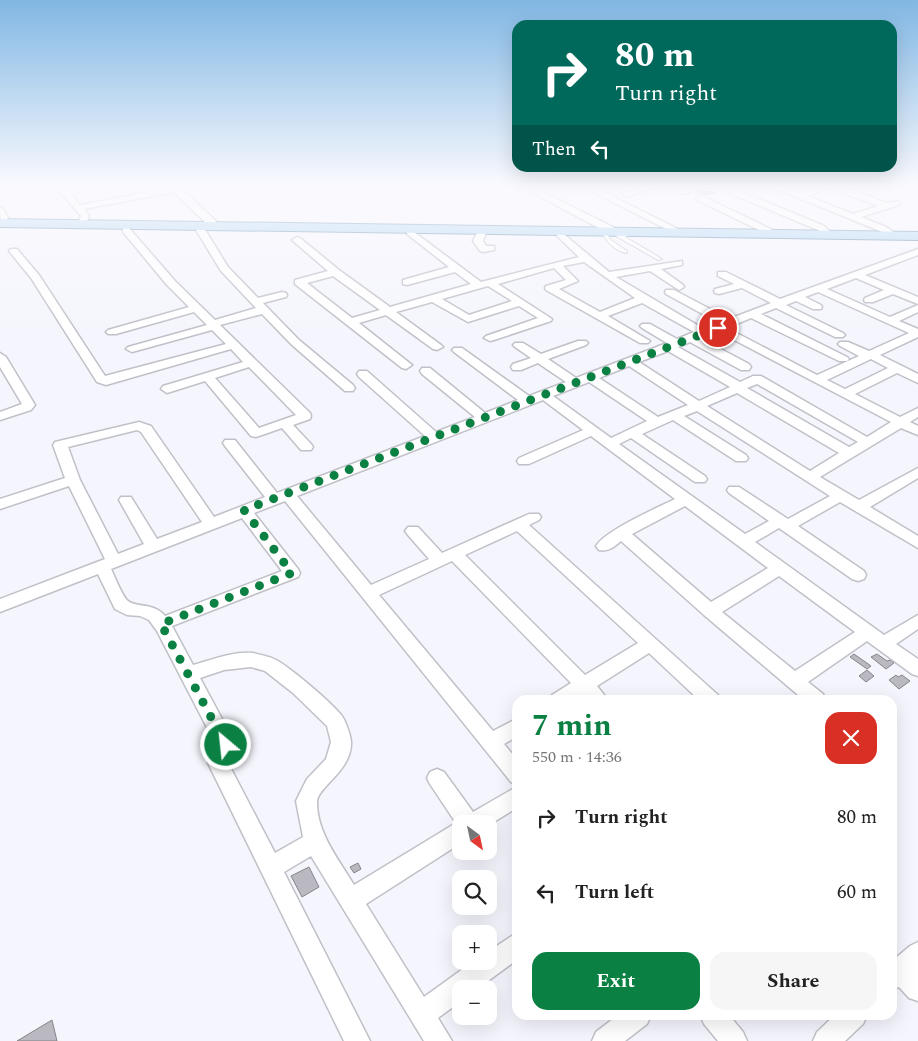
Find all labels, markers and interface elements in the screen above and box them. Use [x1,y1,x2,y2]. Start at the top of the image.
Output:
text: 80 m [615,29,695,82]
icon: right [532,40,597,105]
text: Turn right [615,77,717,110]
text: Then [532,135,576,164]
icon: left [586,135,614,163]
pin [697,307,739,349]
icon: arrive [704,314,732,342]
text: 7 min [532,703,612,749]
button: close [825,712,877,764]
position arrow [199,718,251,770]
text: 550 m · 14:36 [532,745,622,769]
text: Turn right [575,803,668,832]
text: 80 m [837,803,877,832]
icon: right [532,804,560,832]
north arrow [452,815,498,860]
map controls [452,815,497,1025]
button: search [452,870,497,915]
text: Turn left [575,878,654,907]
text: 60 m [837,878,877,907]
icon: left [532,879,560,907]
button: + [452,925,497,970]
button: Exit [532,952,700,1010]
button: Share [710,952,877,1010]
button: − [452,980,497,1025]

